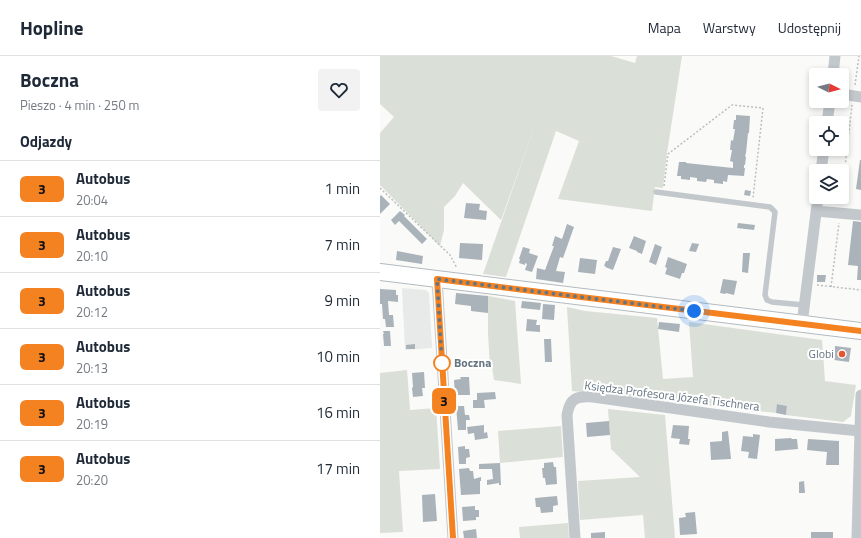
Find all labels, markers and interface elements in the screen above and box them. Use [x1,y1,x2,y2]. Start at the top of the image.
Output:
text: Hopline [20,13,83,42]
text: Mapa [648,17,681,38]
text: Warstwy [703,17,756,38]
text: Udostępnij [778,17,841,38]
text: Boczna [20,65,79,94]
north arrow [809,68,849,108]
map controls [809,68,849,204]
button: heart [318,69,360,111]
text: Pieszo · 4 min · 250 m [20,95,139,115]
button: locate [809,116,849,156]
text: Odjazdy [20,130,72,153]
button: layers [809,164,849,204]
text: Autobus [76,167,130,190]
text: 1 min [324,177,360,200]
text: 3 [38,178,46,199]
text: 20:04 [76,190,108,210]
text: Autobus [76,223,130,246]
text: 7 min [324,233,360,256]
text: 3 [38,234,46,255]
text: 20:10 [76,246,108,266]
text: Autobus [76,279,130,302]
text: 9 min [324,289,360,312]
text: 3 [38,290,46,311]
your location [684,301,704,321]
text: 20:12 [76,302,108,322]
text: Autobus [76,335,130,358]
place label: Globi [809,344,834,363]
text: 10 min [316,345,360,368]
text: 3 [38,346,46,367]
marker: Globi [837,349,847,359]
place label: Boczna [454,353,491,372]
marker: Boczna [433,354,451,372]
text: 20:13 [76,358,108,378]
street label: Księdza Profesora Józefa Tischnera [583,375,761,416]
line badge: 3 [431,388,457,414]
text: 3 [440,390,448,411]
text: Autobus [76,391,130,414]
text: 16 min [316,401,360,424]
text: 3 [38,402,46,423]
text: 20:19 [76,414,108,434]
text: Autobus [76,447,130,470]
text: 17 min [316,457,360,480]
text: 3 [38,458,46,479]
text: 20:20 [76,470,108,490]

